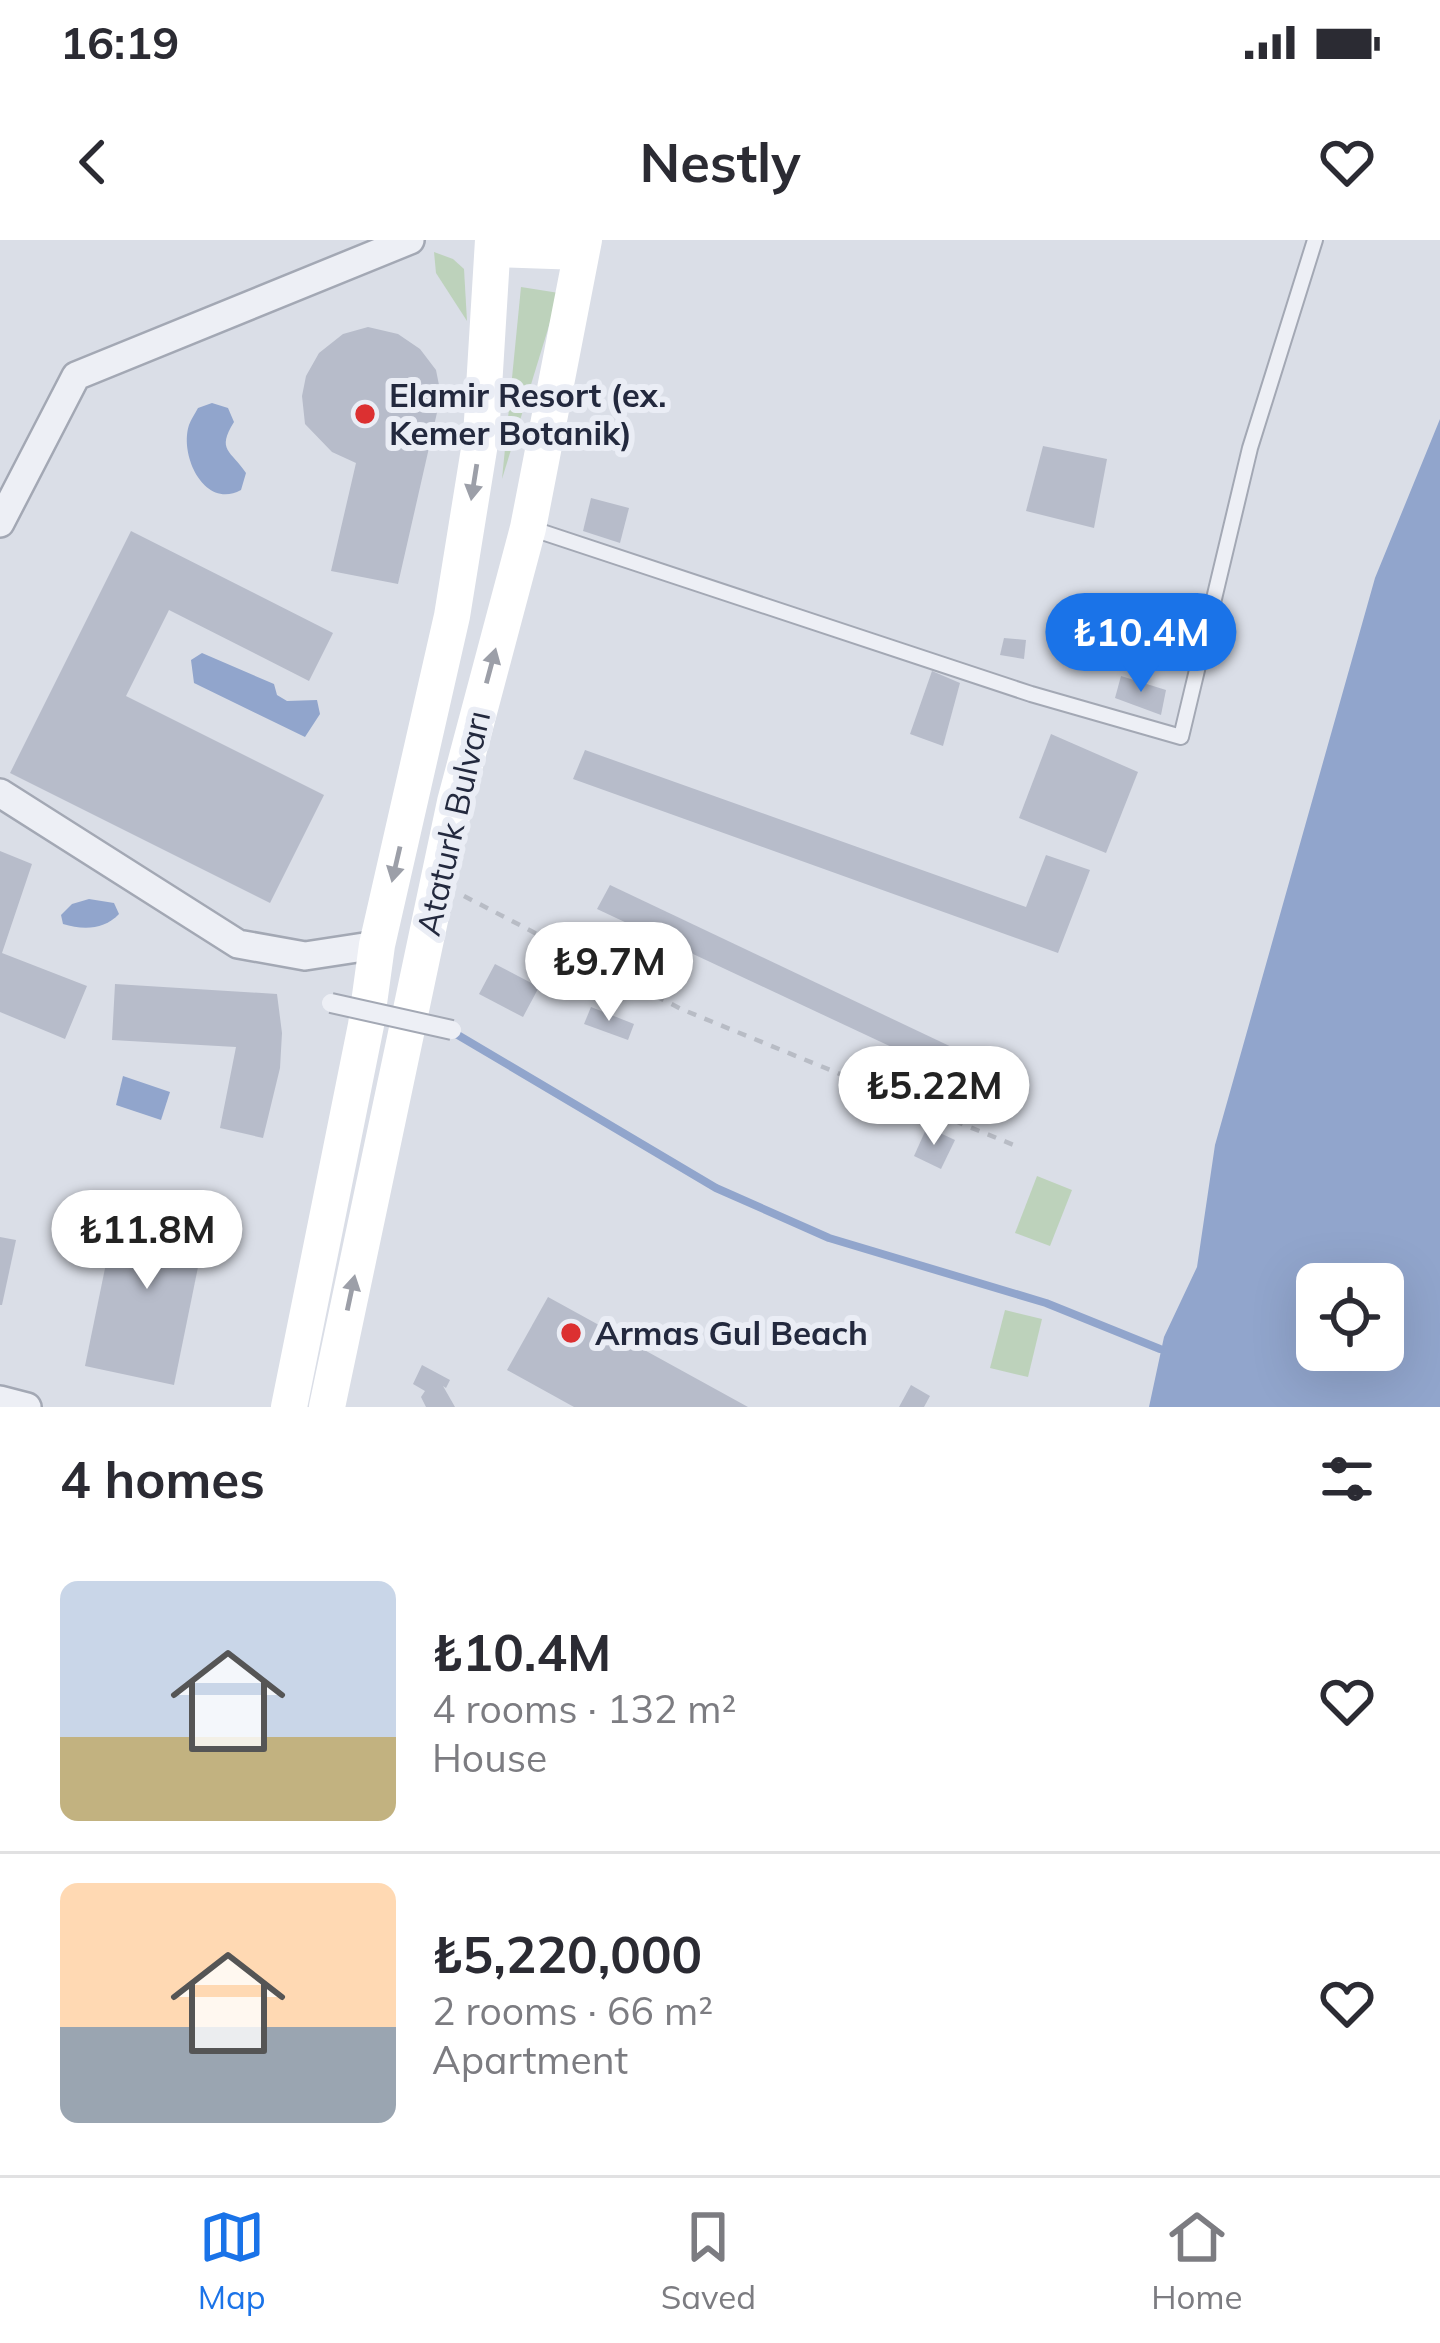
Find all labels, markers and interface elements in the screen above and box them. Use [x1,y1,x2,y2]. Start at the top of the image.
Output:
text: 16:19 [60,14,179,70]
text: Nestly [639,128,801,196]
icon: back [60,129,126,195]
icon: heart [1314,129,1380,195]
place label: Elamir Resort (ex. Kemer Botanik) [389,374,667,453]
marker: Elamir Resort (ex. Kemer Botanik) [352,401,378,427]
one-way arrow [464,464,483,501]
pin: ₺10.4M [1043,593,1239,695]
text: ₺10.4M [1072,607,1210,656]
one-way arrow [482,647,501,684]
street label: Ataturk Bulvarı [407,706,498,939]
one-way arrow [385,846,404,883]
pin: ₺9.7M [525,922,693,1024]
text: ₺9.7M [552,936,666,985]
pin: ₺5.22M [836,1046,1032,1148]
text: ₺5.22M [865,1060,1003,1109]
pin: ₺11.8M [49,1190,245,1292]
text: ₺11.8M [78,1204,216,1253]
map controls [1296,1263,1404,1371]
button: locate [1296,1263,1404,1371]
one-way arrow [342,1273,361,1311]
place label: Armas Gul Beach [595,1312,868,1353]
marker: Armas Gul Beach [558,1320,584,1346]
icon: filters [1314,1446,1380,1512]
text: 4 homes [60,1447,265,1511]
text: ₺10.4M [432,1620,611,1684]
icon: home [156,1629,300,1773]
icon: heart [1314,1668,1380,1734]
text: 4 rooms · 132 m² [432,1684,736,1733]
text: House [432,1733,547,1782]
text: ₺5,220,000 [432,1922,702,1986]
icon: home [156,1931,300,2075]
icon: heart [1314,1970,1380,2036]
text: 2 rooms · 66 m² [432,1986,713,2035]
text: Apartment [432,2035,628,2084]
tab: Map [198,2204,266,2317]
tab: Saved [661,2204,756,2317]
tab: Home [1151,2204,1242,2317]

